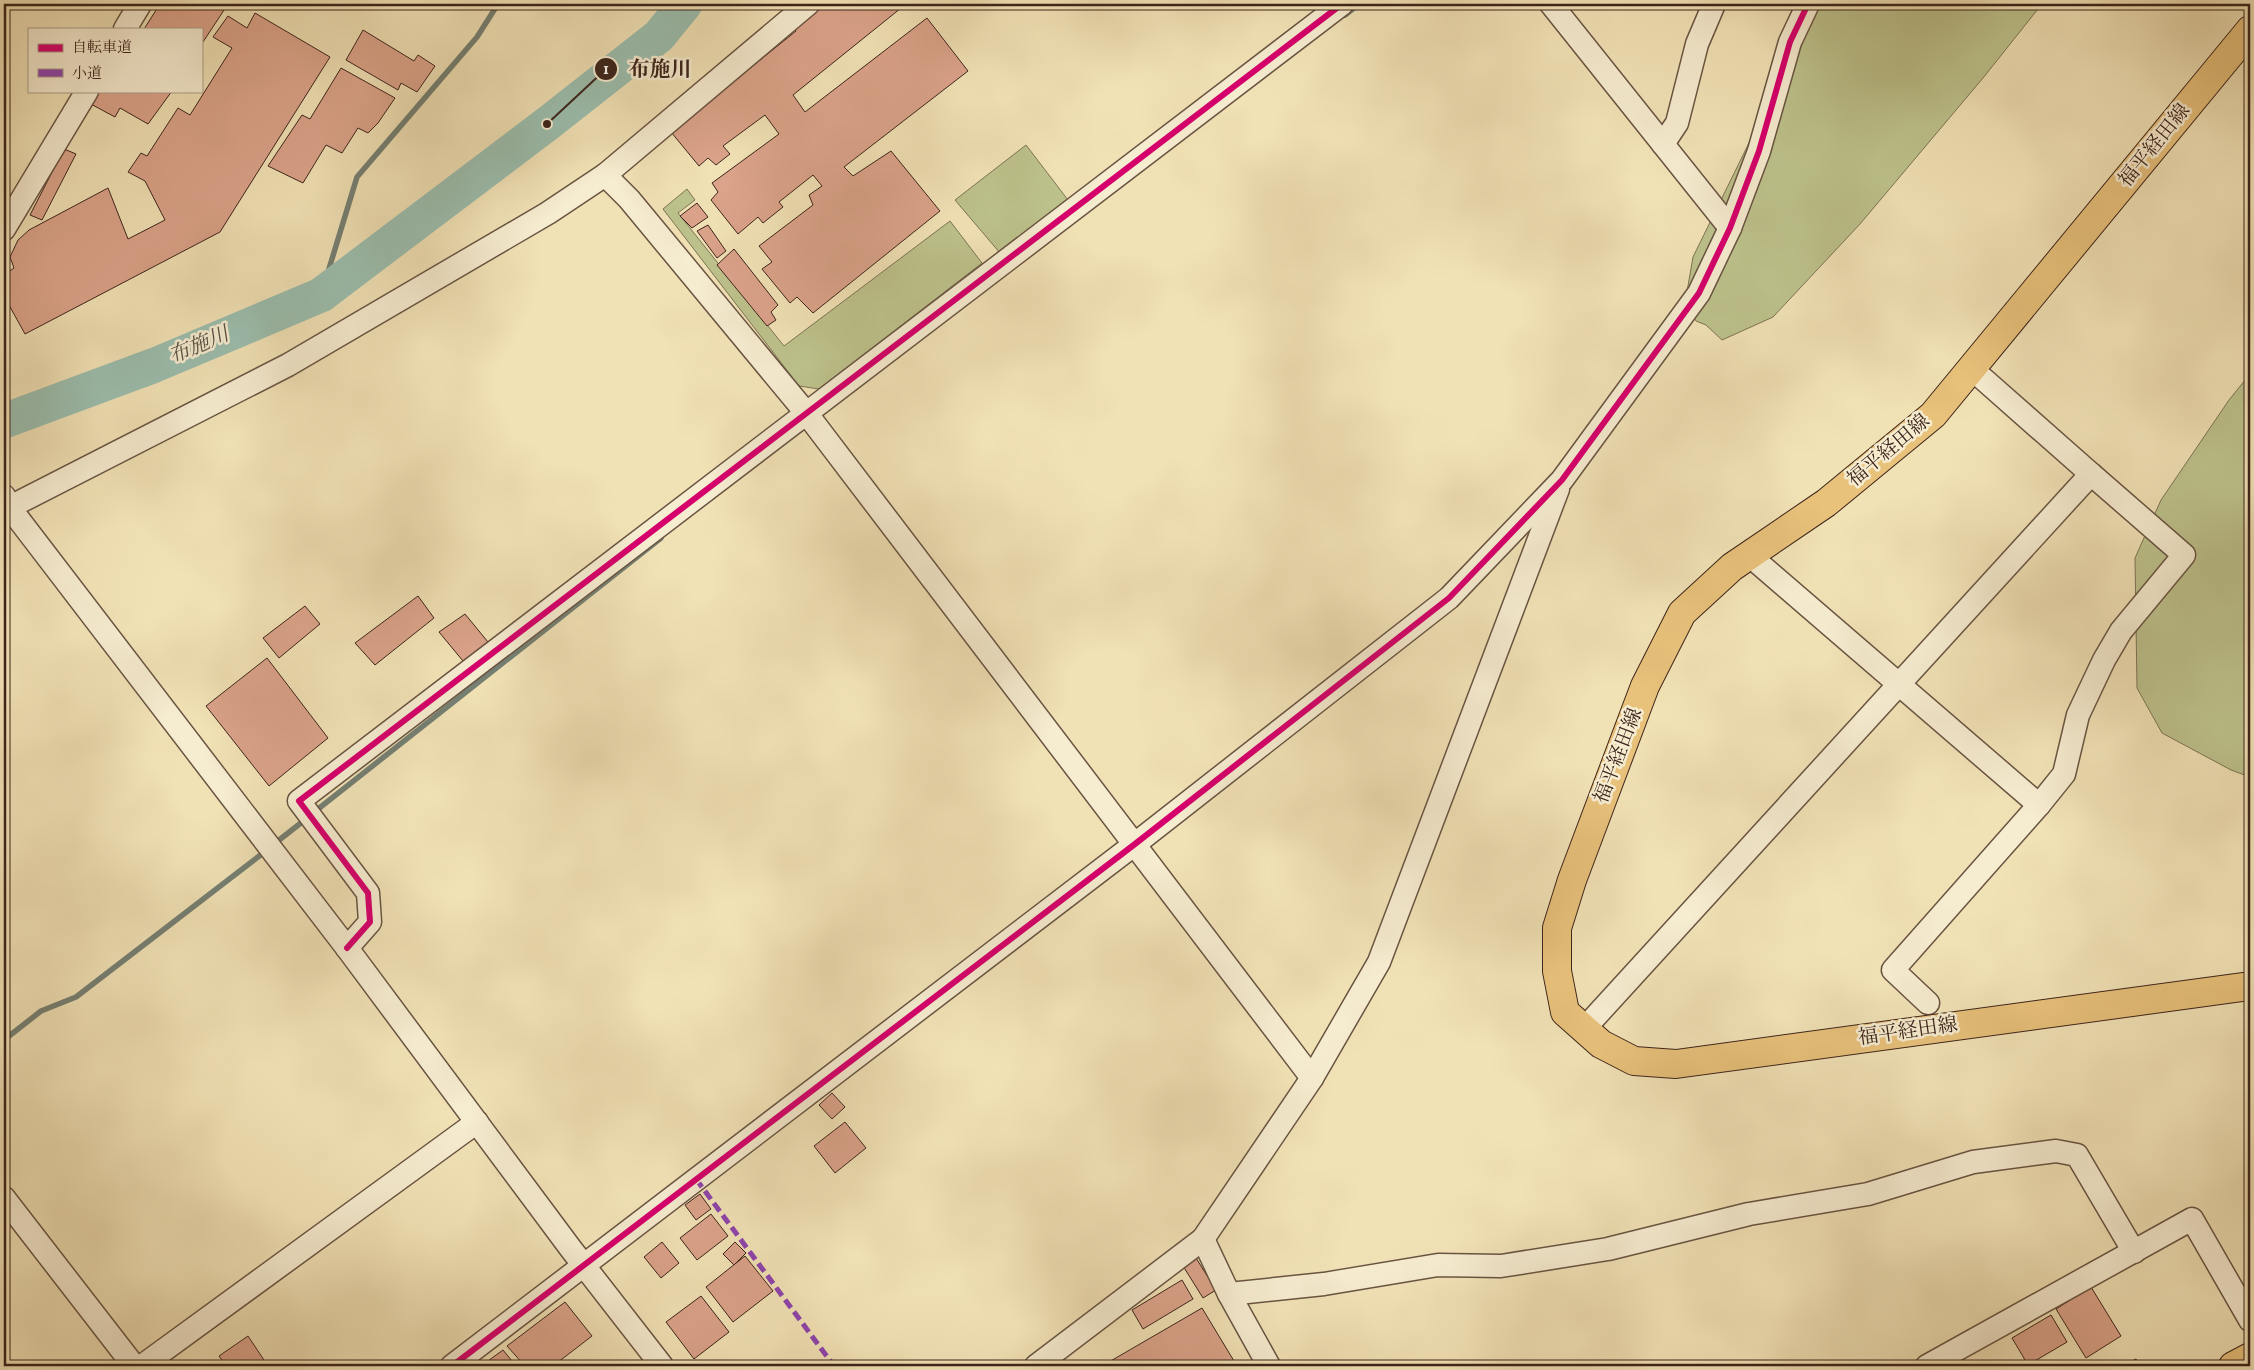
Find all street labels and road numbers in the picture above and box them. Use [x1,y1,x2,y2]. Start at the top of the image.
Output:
street label: 福平経田線 [2113,98,2197,194]
street label: 福平経田線 [1842,408,1936,494]
street label: 福平経田線 [1588,704,1650,808]
street label: 福平経田線 [1857,1011,1959,1053]

